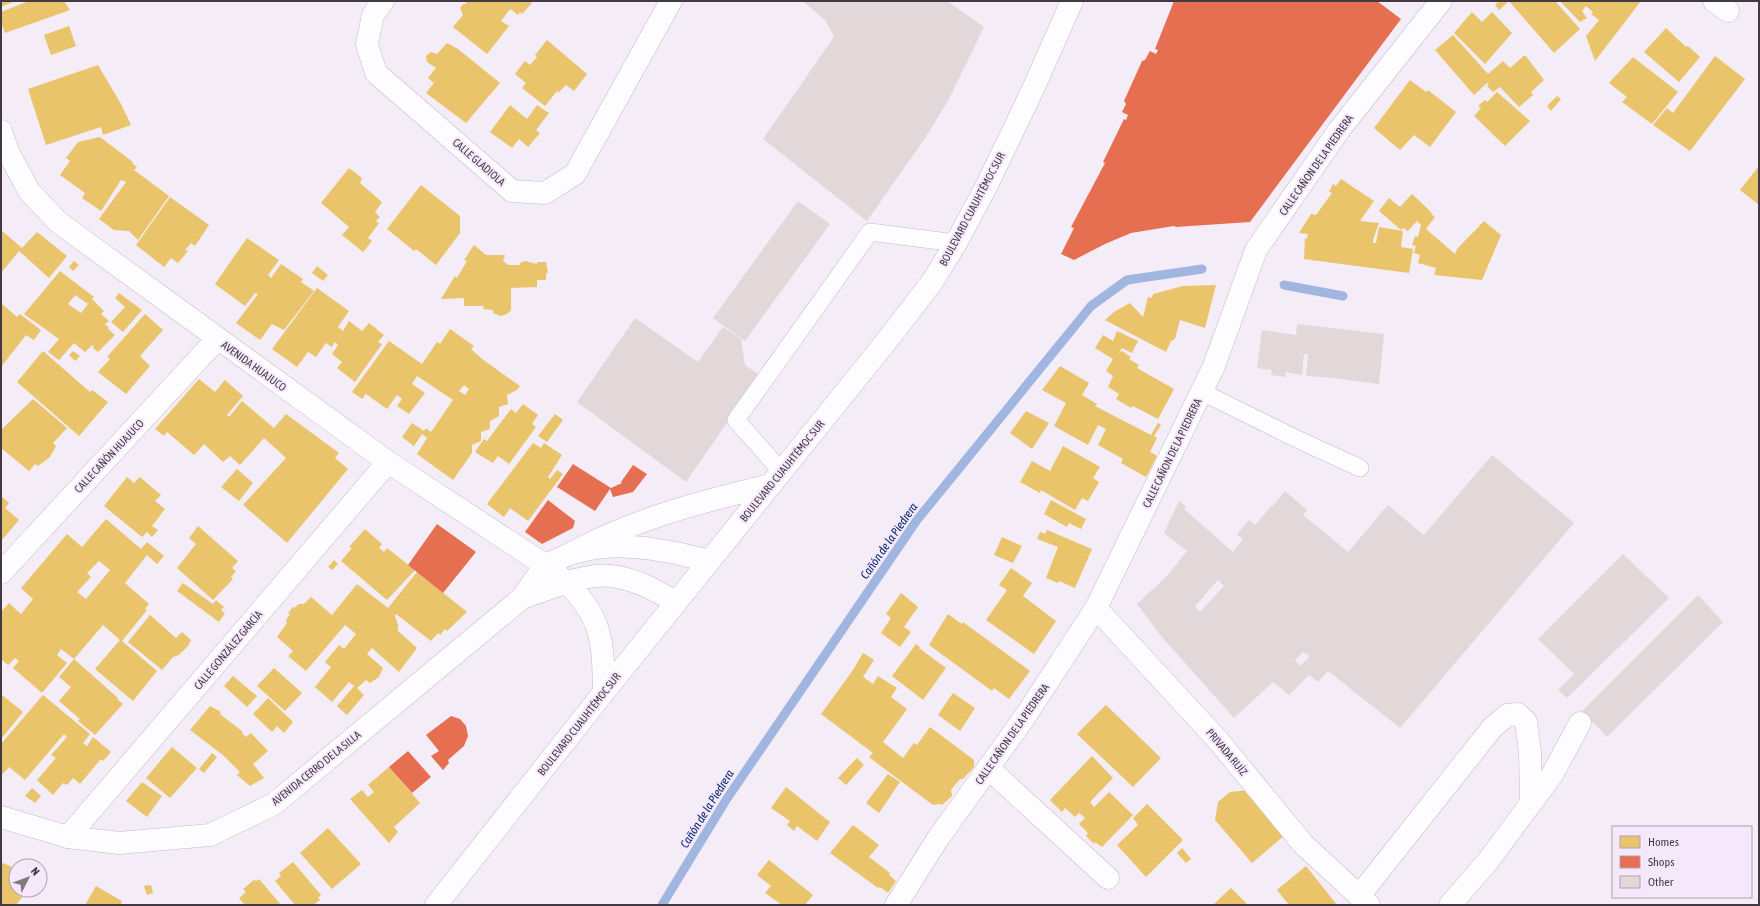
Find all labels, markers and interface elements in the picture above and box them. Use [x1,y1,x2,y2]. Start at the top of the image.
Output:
street label: CALLE CAÑON DE LA PIEDRERA [1277,112,1356,218]
street label: CALLE GLADIOLA [450,136,508,188]
street label: BOULEVARD CUAUHTÉMOC SUR [937,150,1007,268]
street label: AVENIDA HUAJUCO [219,339,289,393]
street label: CALLE CAÑON DE LA PIEDRERA [1140,396,1204,510]
street label: CALLE CAÑÓN HUAJUCO [72,417,146,495]
street label: BOULEVARD CUAUHTÉMOC SUR [737,418,827,524]
water label: Cañón de la Piedrera [858,500,921,582]
street label: CALLE GONZÁLEZ GARCÍA [191,608,265,692]
street label: BOULEVARD CUAUHTÉMOC SUR [535,670,623,778]
street label: CALLE CAÑON DE LA PIEDRERA [973,681,1052,787]
street label: PRIVADA RUÍZ [1204,726,1250,778]
street label: AVENIDA CERRO DE LA SILLA [269,728,363,808]
water label: Cañón de la Piedrera [677,767,737,851]
legend [1612,826,1752,898]
text: Homes [1648,835,1679,849]
text: Shops [1648,855,1674,869]
north arrow [8,858,48,898]
text: N [29,865,42,878]
text: Other [1648,875,1674,889]

